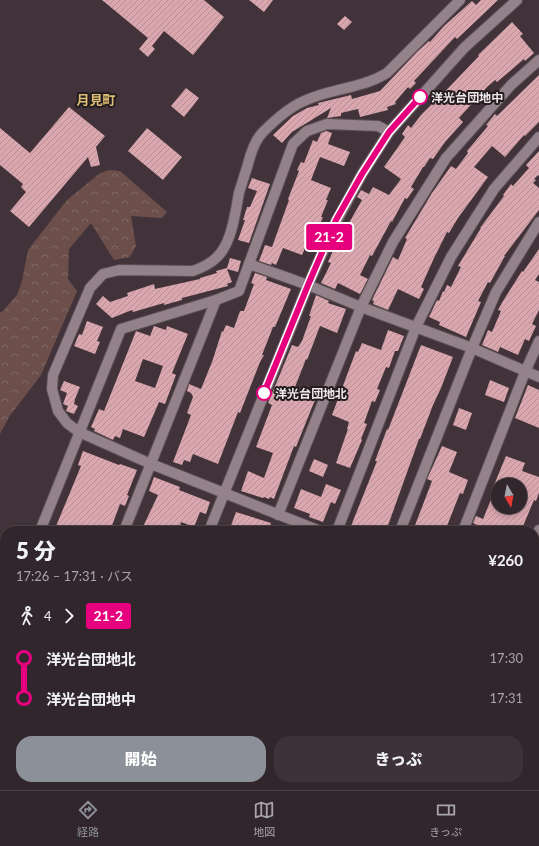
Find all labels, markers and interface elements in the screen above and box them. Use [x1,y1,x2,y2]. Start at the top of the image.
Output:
marker: 洋光台団地中 [412,89,428,105]
place label: 洋光台団地中 [431,90,503,105]
district label: 月見町 [76,92,116,108]
line badge: 21-2 [301,224,357,250]
text: 21-2 [314,228,344,245]
marker: 洋光台団地北 [256,385,272,401]
place label: 洋光台団地北 [275,386,347,401]
north arrow [491,478,527,514]
map controls [491,478,527,514]
text: 5 分 [16,537,56,564]
text: ¥260 [488,551,523,569]
text: 17:26 – 17:31 · バス [16,568,133,584]
icon: walk [16,605,38,627]
icon: forward [58,605,80,627]
text: 21-2 [94,607,123,624]
text: 4 [44,608,52,624]
text: 洋光台団地北 [46,650,136,668]
text: 17:30 [490,650,523,666]
text: 洋光台団地中 [46,690,136,708]
text: 17:31 [490,690,523,706]
button: 開始 [16,736,266,782]
button: きっぷ [274,736,523,782]
tab: 経路 [77,799,99,839]
tab: 地図 [253,799,275,839]
tab: きっぷ [429,799,462,839]

